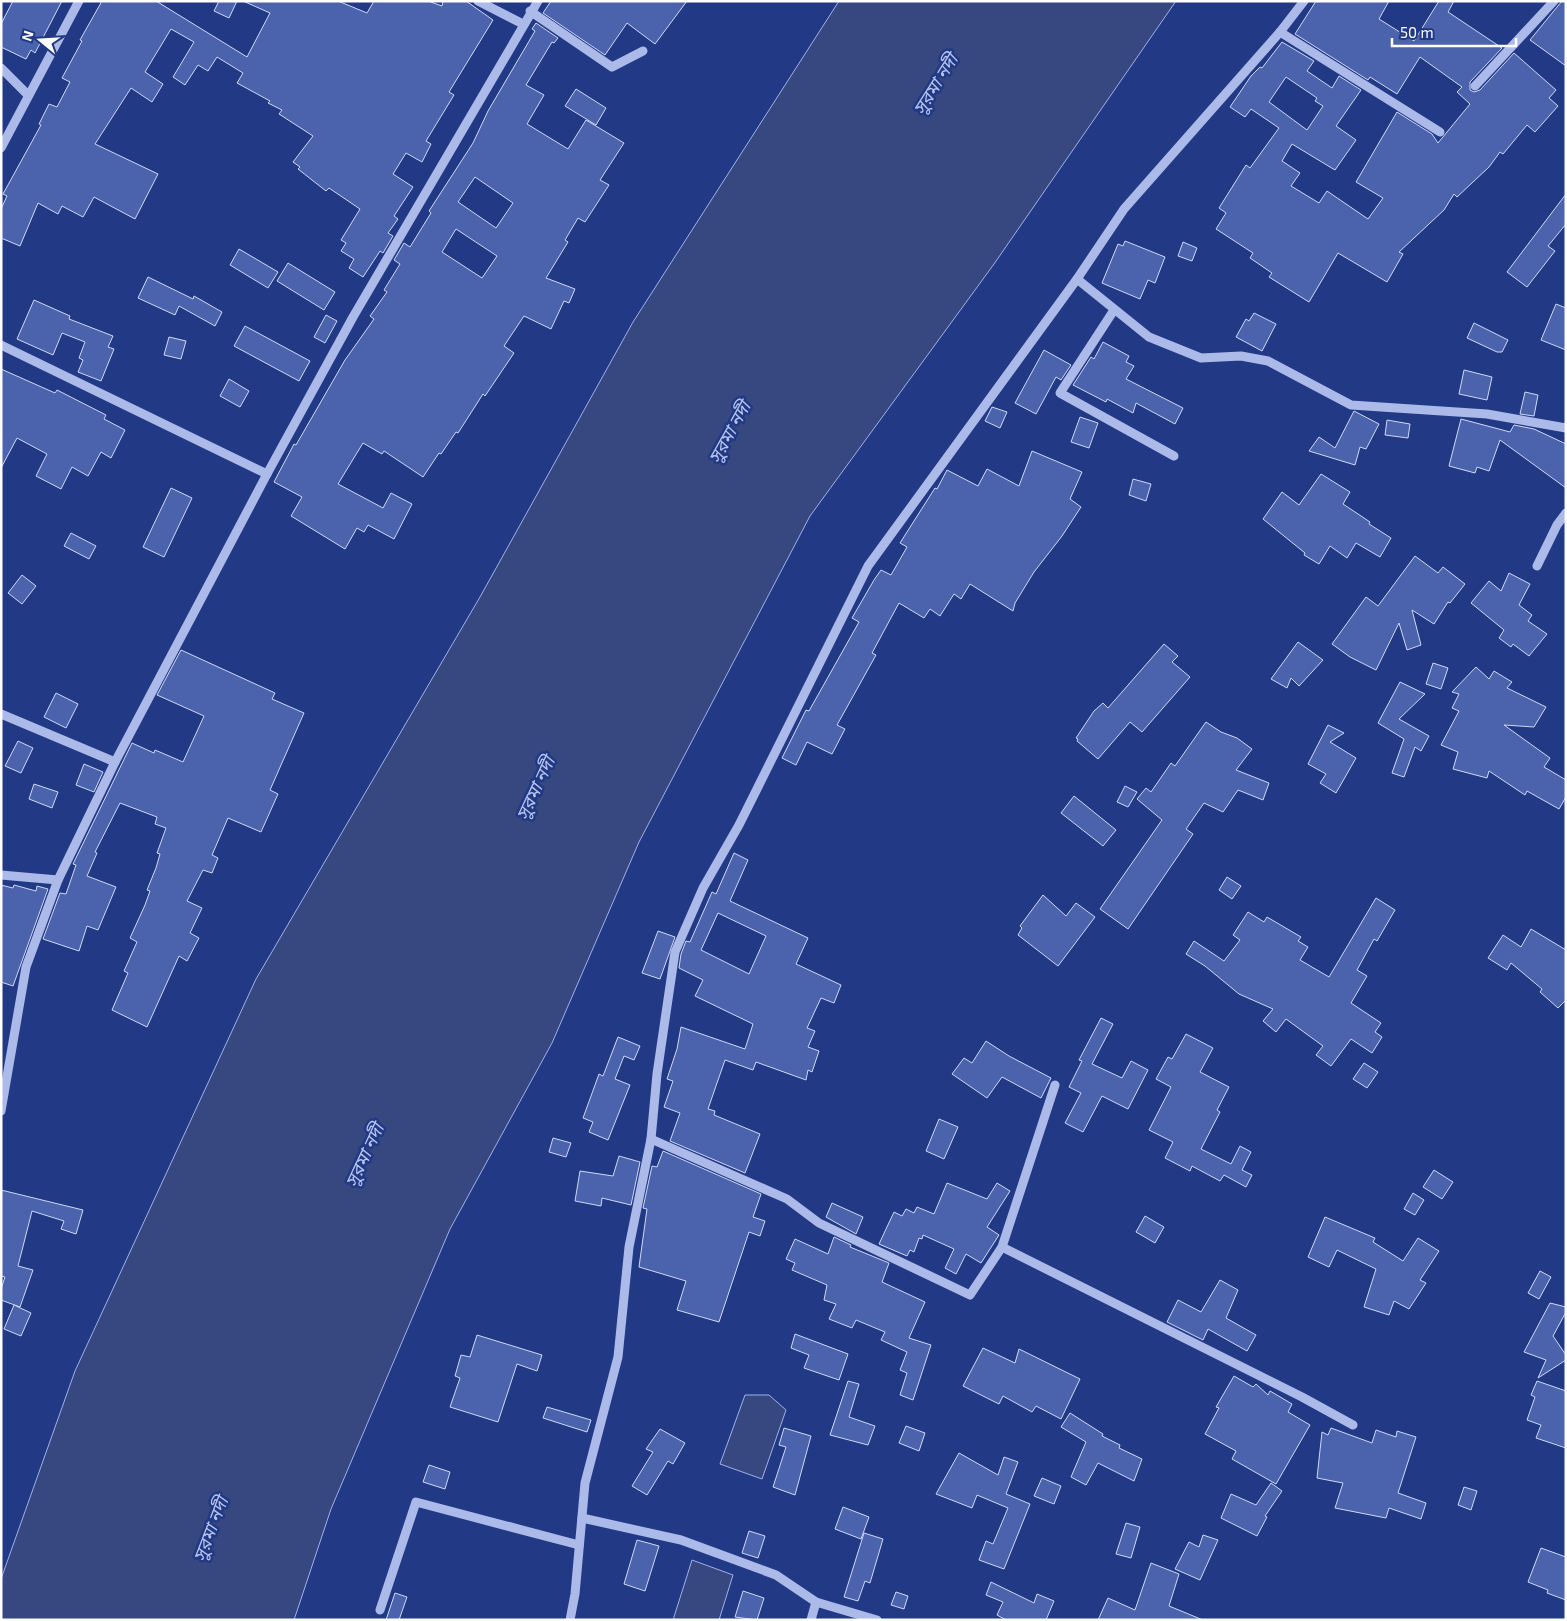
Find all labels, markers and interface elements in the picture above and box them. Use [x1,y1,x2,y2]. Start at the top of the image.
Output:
north arrow [15,15,65,65]
scale bar [1392,15,1516,47]
text: 50 m [1400,23,1434,41]
text: N [18,28,37,43]
water label: সুরমা নদী [908,47,965,119]
water label: সুরমা নদী [703,394,757,467]
water label: সুরমা নদী [511,750,561,824]
water label: সুরমা নদী [340,1117,390,1191]
water label: সুরমা নদী [188,1491,234,1565]

